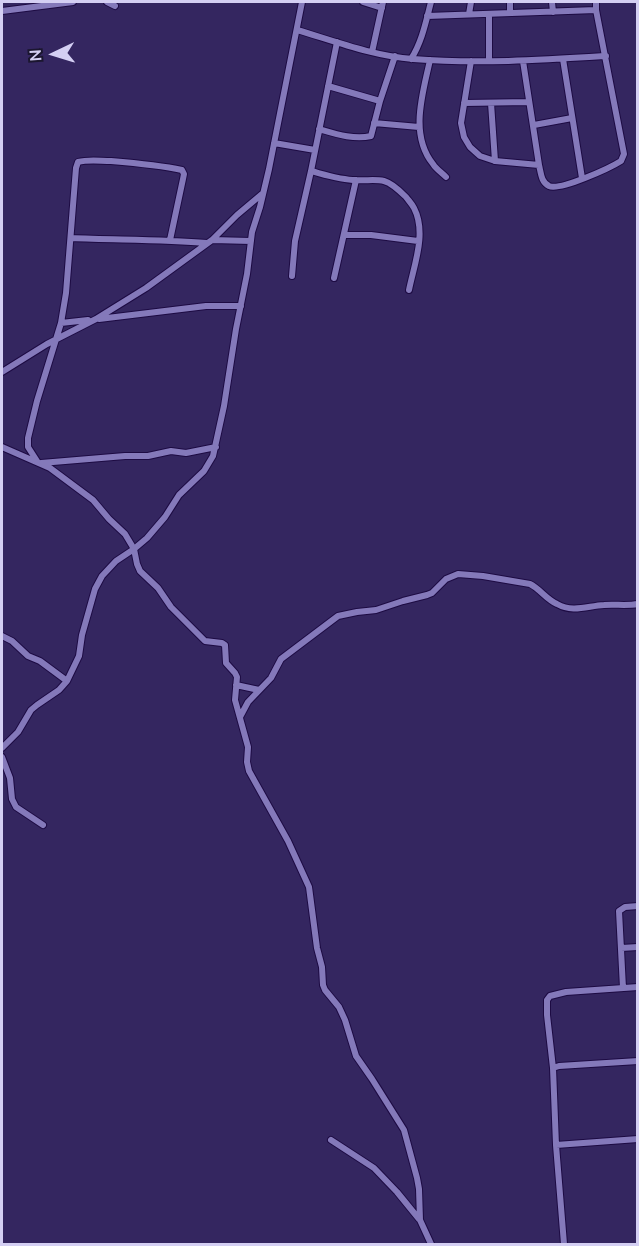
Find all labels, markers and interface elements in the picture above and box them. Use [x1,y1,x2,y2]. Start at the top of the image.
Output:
north arrow [24,24,84,84]
text: N [25,49,47,62]

